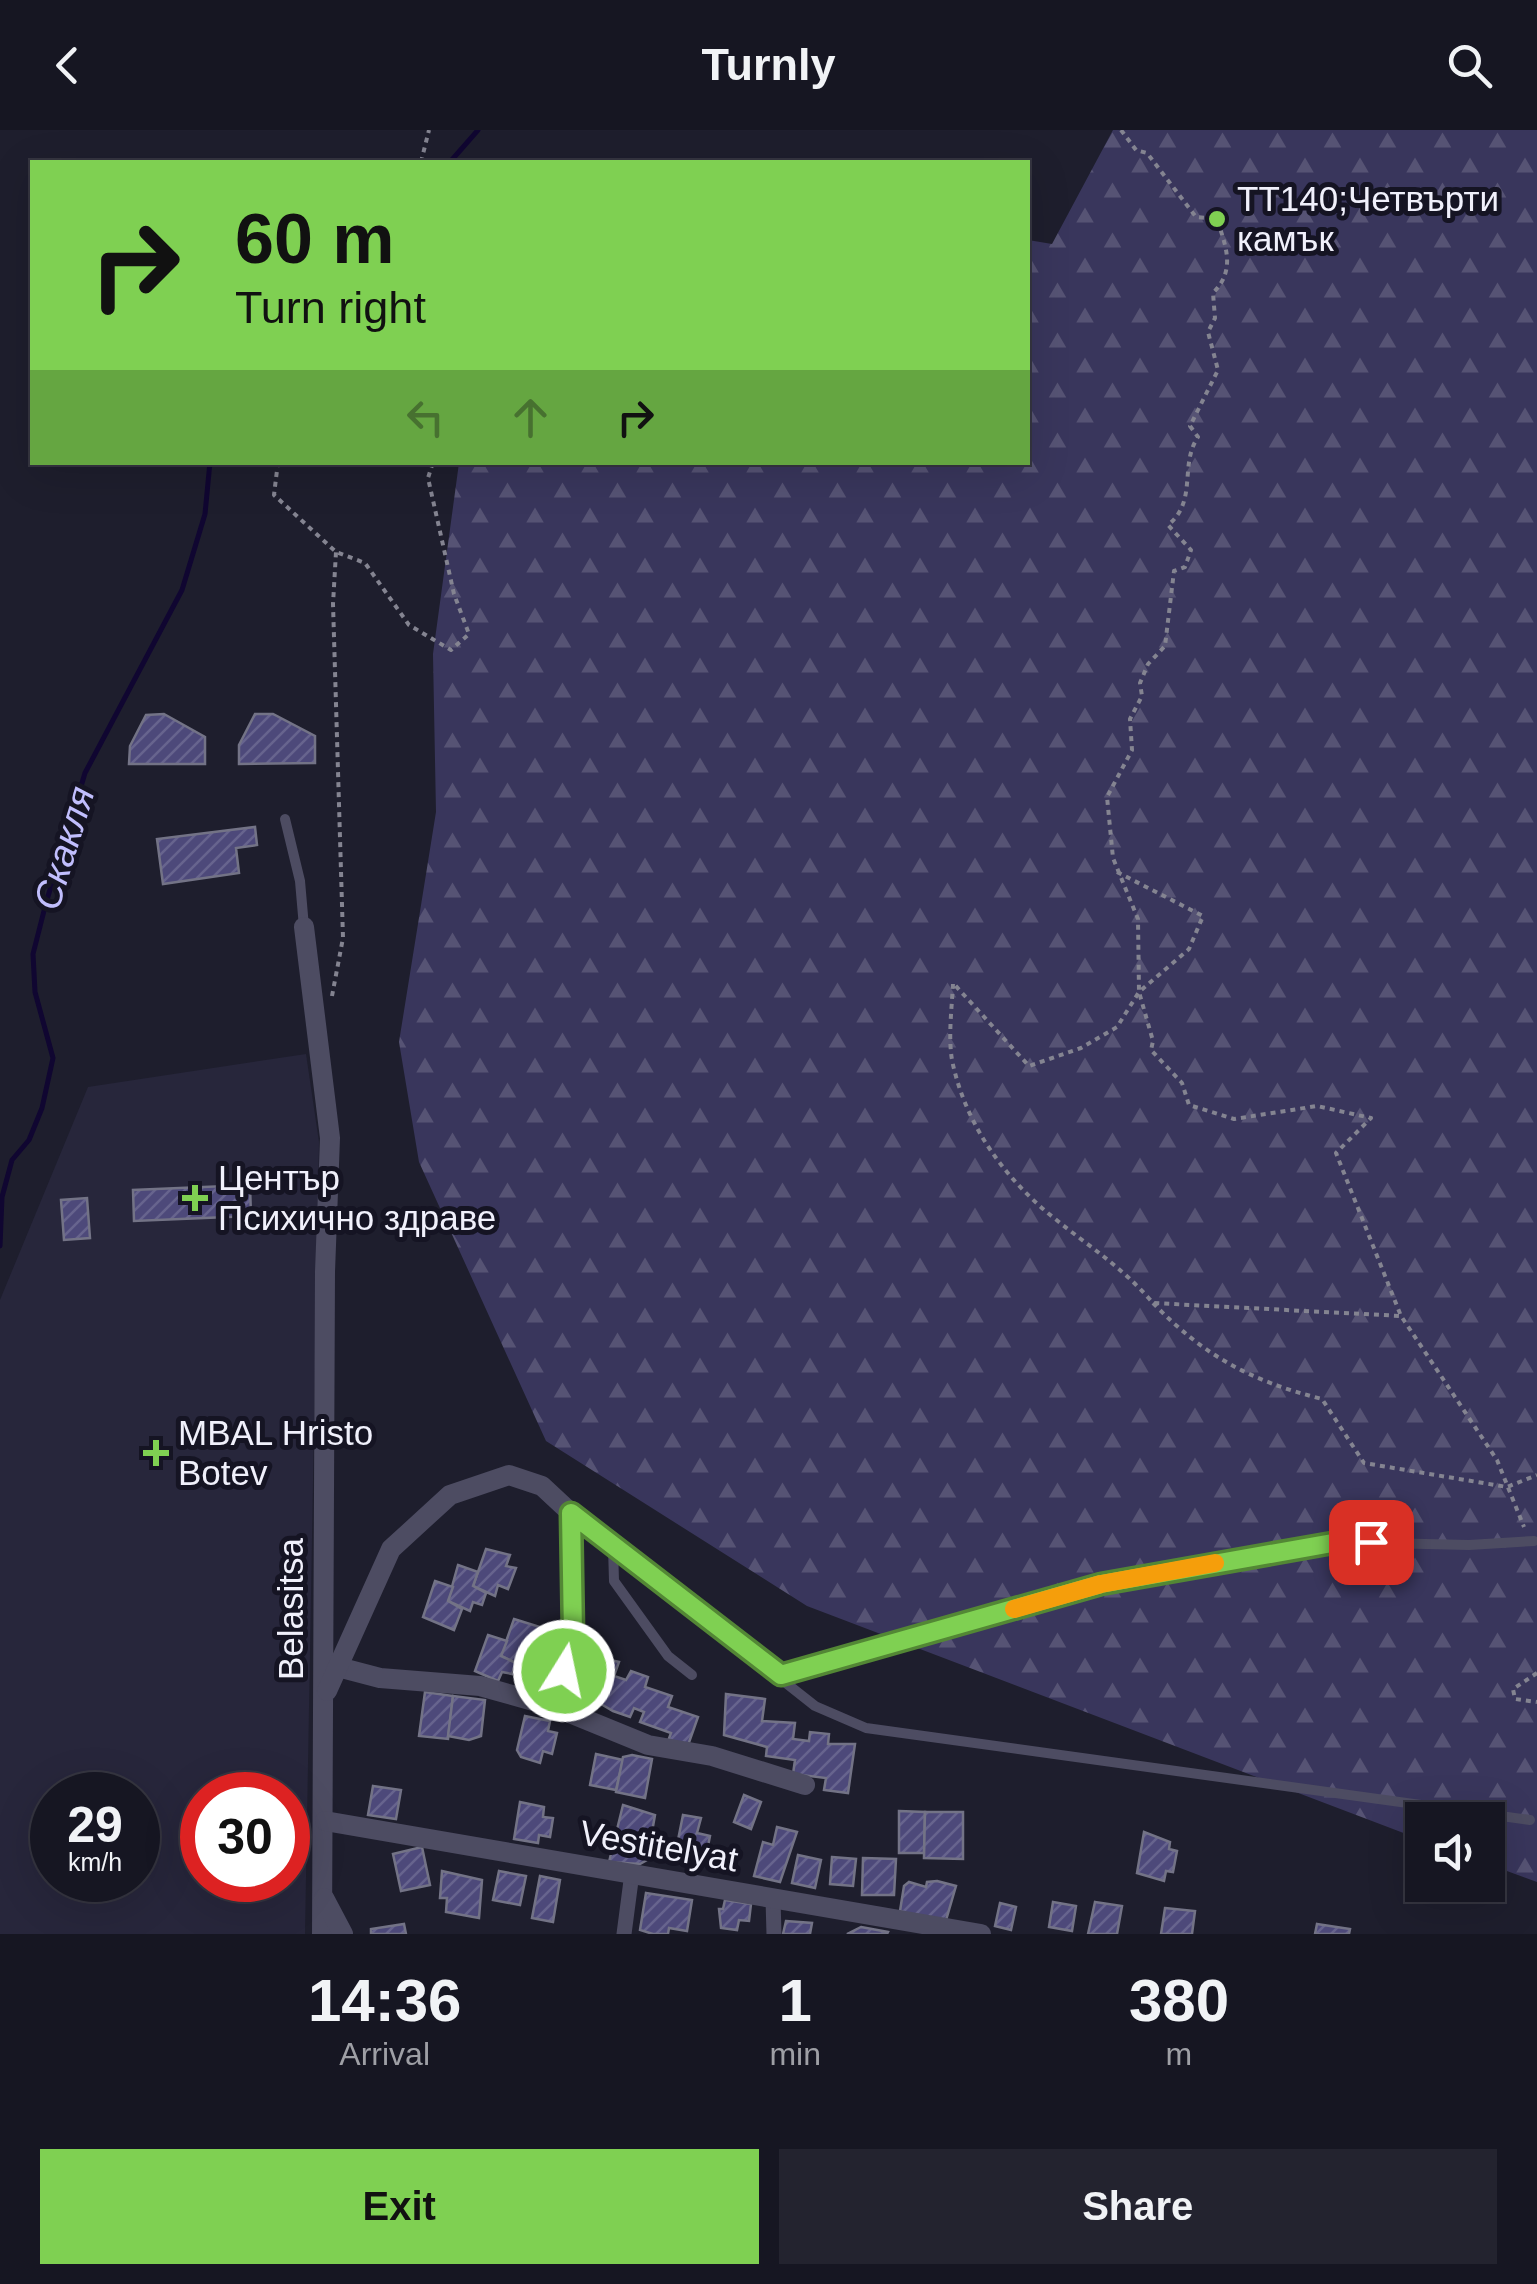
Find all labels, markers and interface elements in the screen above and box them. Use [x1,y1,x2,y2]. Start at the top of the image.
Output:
icon: back [40,38,95,93]
icon: search [1442,38,1497,93]
text: Turnly [701,39,836,90]
place label: TT140;Четвърти камък [1237,179,1499,258]
icon: right [70,200,200,330]
text: 60 m [235,200,395,278]
marker: TT140;Четвърти камък [1206,208,1228,230]
text: Turn right [235,282,426,333]
icon: left [398,390,453,445]
icon: ahead [503,390,558,445]
icon: right [608,390,663,445]
water label: Скакля [25,782,103,914]
place label: Център Психично здраве [218,1158,496,1237]
marker: Център Психично здраве [182,1185,208,1211]
place label: MBAL Hristo Botev [178,1413,373,1492]
marker: MBAL Hristo Botev [143,1440,169,1466]
pin [1329,1500,1414,1585]
icon: arrive [1344,1515,1399,1570]
street label: Belasitsa [271,1537,310,1680]
position arrow [512,1619,616,1723]
speed limit sign: 30 [180,1772,310,1902]
text: 29 [67,1797,123,1853]
map controls [1405,1802,1505,1902]
button: sound [1405,1802,1505,1902]
street label: Vestitelyat [577,1812,741,1879]
text: km/h [68,1848,122,1876]
text: 14:36 [308,1967,461,2034]
text: 1 [778,1967,812,2034]
text: 380 [1129,1967,1229,2034]
text: Arrival [339,2036,430,2072]
text: min [769,2036,821,2072]
text: m [1166,2036,1192,2072]
button: Exit [40,2149,759,2264]
button: Share [779,2149,1497,2264]

